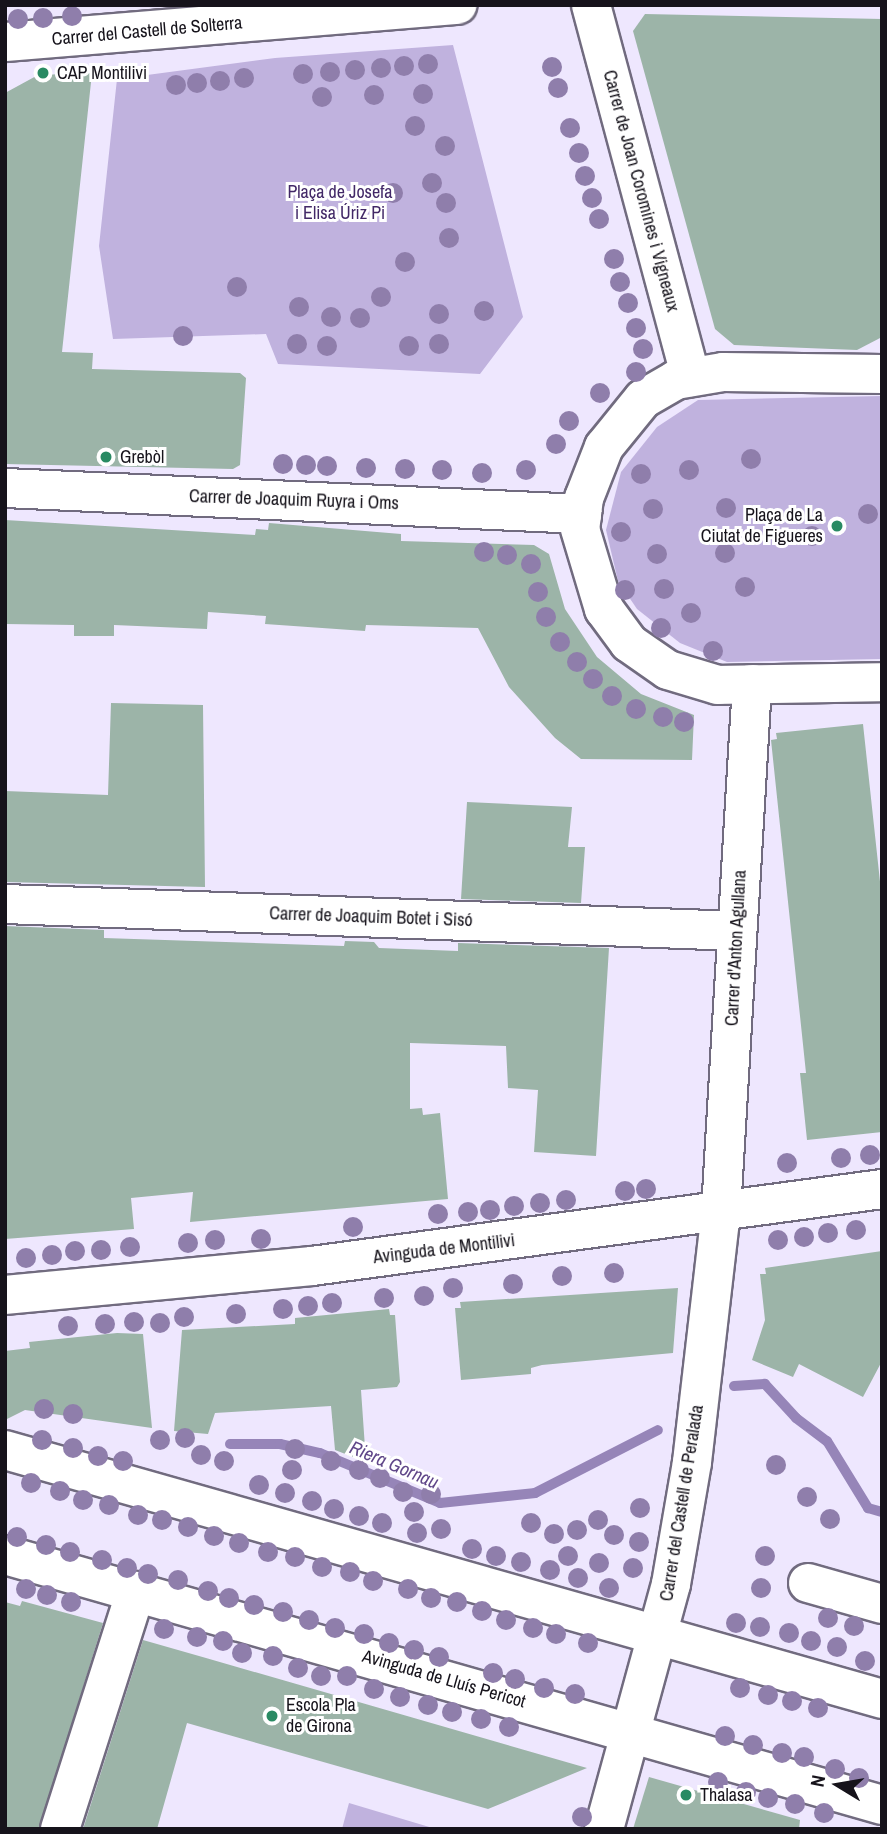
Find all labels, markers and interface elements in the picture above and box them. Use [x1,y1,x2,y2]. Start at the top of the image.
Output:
street label: Carrer del Castell de Solterra [51,12,243,50]
place label: CAP Montilivi [57,62,147,84]
marker: CAP Montilivi [35,65,51,81]
street label: Carrer de Joan Coromines i Vigneaux [598,68,684,314]
park label: Plaça de Josefa i Elisa Úriz Pi [287,182,393,224]
place label: Grebòl [120,446,164,468]
marker: Grebòl [98,449,114,465]
street label: Carrer de Joaquim Ruyra i Oms [189,486,399,514]
place label: Plaça de La Ciutat de Figueres [701,505,823,548]
marker: Plaça de La Ciutat de Figueres [829,518,845,534]
street label: Carrer d'Anton Agullana [721,869,751,1027]
street label: Carrer de Joaquim Botet i Sisó [269,903,473,931]
street label: Avinguda de Montilivi [372,1230,516,1268]
street label: Carrer del Castell de Peralada [656,1403,708,1603]
water label: Riera Gornau [346,1436,442,1494]
street label: Avinguda de Lluís Pericot [360,1645,528,1713]
place label: Escola Pla de Girona [286,1695,356,1738]
marker: Escola Pla de Girona [264,1708,280,1724]
north arrow [803,1750,873,1820]
text: N [804,1773,831,1789]
place label: Thalasa [700,1784,753,1806]
marker: Thalasa [678,1787,694,1803]

